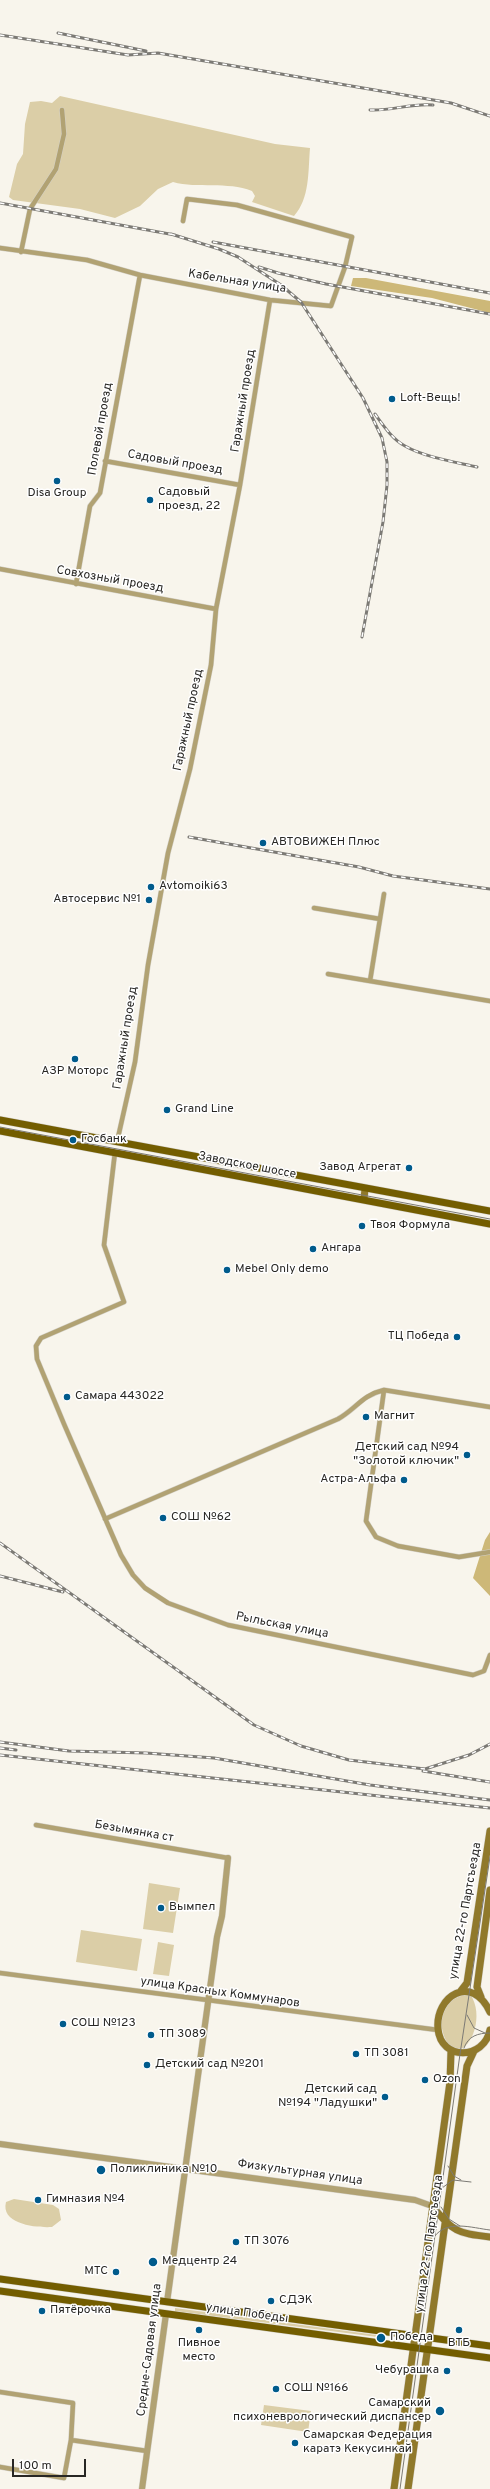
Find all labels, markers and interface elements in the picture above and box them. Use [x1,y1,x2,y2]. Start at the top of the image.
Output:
street label: Кабельная улица [187,267,287,297]
street label: Гаражный проезд [229,348,259,454]
street label: Полевой проезд [86,381,116,477]
place label: Loft-Вещь! [400,392,460,406]
marker: Loft-Вещь! [387,394,397,404]
street label: Садовый проезд [126,448,224,478]
marker: Disa Group [52,476,62,486]
place label: Садовый проезд, 22 [158,486,220,514]
place label: Disa Group [28,487,86,501]
marker: Садовый проезд, 22 [145,495,155,505]
street label: Совхозный проезд [55,563,165,597]
street label: Гаражный проезд [171,668,207,772]
place label: АВТОВИЖЕН Плюс [271,836,380,850]
marker: АВТОВИЖЕН Плюс [258,838,268,848]
place label: Avtomoiki63 [159,880,228,894]
marker: Avtomoiki63 [146,882,156,892]
place label: Автосервис №1 [53,893,141,907]
marker: Автосервис №1 [144,895,154,905]
street label: Гаражный проезд [111,985,141,1091]
marker: АЗР Моторс [70,1054,80,1064]
place label: АЗР Моторс [41,1065,109,1079]
place label: Grand Line [175,1103,234,1117]
marker: Grand Line [162,1105,172,1115]
place label: Госбанк [81,1133,127,1147]
marker: Госбанк [68,1135,78,1145]
street label: Заводское шоссе [197,1149,297,1183]
place label: Завод Агрегат [319,1161,401,1175]
marker: Завод Агрегат [404,1163,414,1173]
place label: Твоя Формула [370,1219,450,1233]
marker: Твоя Формула [357,1221,367,1231]
place label: Ангара [321,1242,361,1256]
marker: Ангара [308,1244,318,1254]
place label: Mebel Only demo [235,1263,329,1277]
marker: Mebel Only demo [222,1265,232,1275]
place label: ТЦ Победа [388,1330,449,1344]
marker: ТЦ Победа [452,1332,462,1342]
place label: Самара 443022 [75,1390,164,1404]
marker: Самара 443022 [62,1392,72,1402]
place label: Магнит [374,1410,415,1424]
marker: Магнит [361,1412,371,1422]
place label: Детский сад №94 "Золотой ключик" [353,1441,459,1469]
marker: Детский сад №94 "Золотой ключик" [462,1450,472,1460]
place label: Астра-Альфа [320,1473,396,1487]
marker: Астра-Альфа [399,1475,409,1485]
place label: СОШ №62 [171,1511,231,1525]
marker: СОШ №62 [158,1513,168,1523]
street label: Рыльская улица [234,1610,330,1642]
street label: Безымянка ст [93,1818,175,1846]
street label: улица 22-го Партсъезда [447,1841,485,1981]
place label: Вымпел [169,1901,215,1915]
marker: Вымпел [156,1903,166,1913]
street label: улица Красных Коммунаров [139,1975,301,2011]
place label: СОШ №123 [71,2017,136,2031]
marker: СОШ №123 [58,2019,68,2029]
place label: ТП 3089 [159,2028,206,2042]
marker: ТП 3089 [146,2030,156,2040]
place label: ТП 3081 [364,2047,409,2061]
marker: ТП 3081 [351,2049,361,2059]
place label: Детский сад №201 [155,2058,264,2072]
marker: Детский сад №201 [142,2060,152,2070]
place label: Ozon [433,2073,461,2087]
marker: Ozon [420,2075,430,2085]
place label: Детский сад №194 "Ладушки" [278,2083,377,2111]
marker: Детский сад №194 "Ладушки" [380,2092,390,2102]
street label: Физкультурная улица [237,2157,363,2189]
place label: Поликлиника №10 [110,2163,217,2177]
marker: Поликлиника №10 [95,2164,107,2176]
street label: улица 22-го Партсъезда [413,2174,447,2314]
place label: Гимназия №4 [46,2193,125,2207]
marker: Гимназия №4 [33,2195,43,2205]
place label: ТП 3076 [244,2235,289,2249]
marker: ТП 3076 [231,2237,241,2247]
place label: Медцентр 24 [162,2255,237,2269]
marker: Медцентр 24 [147,2256,159,2268]
place label: МТС [84,2265,108,2279]
marker: МТС [111,2267,121,2277]
street label: Средне-Садовая улица [135,2283,165,2417]
place label: СДЭК [279,2294,313,2308]
marker: СДЭК [266,2296,276,2306]
street label: улица Победы [205,2301,289,2327]
place label: Пятёрочка [50,2304,111,2318]
marker: Пятёрочка [37,2306,47,2316]
marker: Пивное место [194,2325,204,2335]
marker: ВТБ [454,2325,464,2335]
place label: Победа [390,2331,433,2345]
marker: Победа [375,2332,387,2344]
place label: Пивное место [178,2337,220,2365]
place label: ВТБ [448,2337,470,2351]
place label: Чебурашка [375,2364,439,2378]
marker: Чебурашка [442,2366,452,2376]
place label: СОШ №166 [284,2382,348,2396]
marker: СОШ №166 [271,2384,281,2394]
place label: Самарский психоневрологический диспансер [233,2397,431,2425]
marker: Самарский психоневрологический диспансер [434,2405,446,2417]
place label: Самарская Федерация каратэ Кекусинкай [303,2429,432,2457]
marker: Самарская Федерация каратэ Кекусинкай [290,2438,300,2448]
scale bar [14,2451,88,2477]
text: 100 m [19,2458,52,2474]

